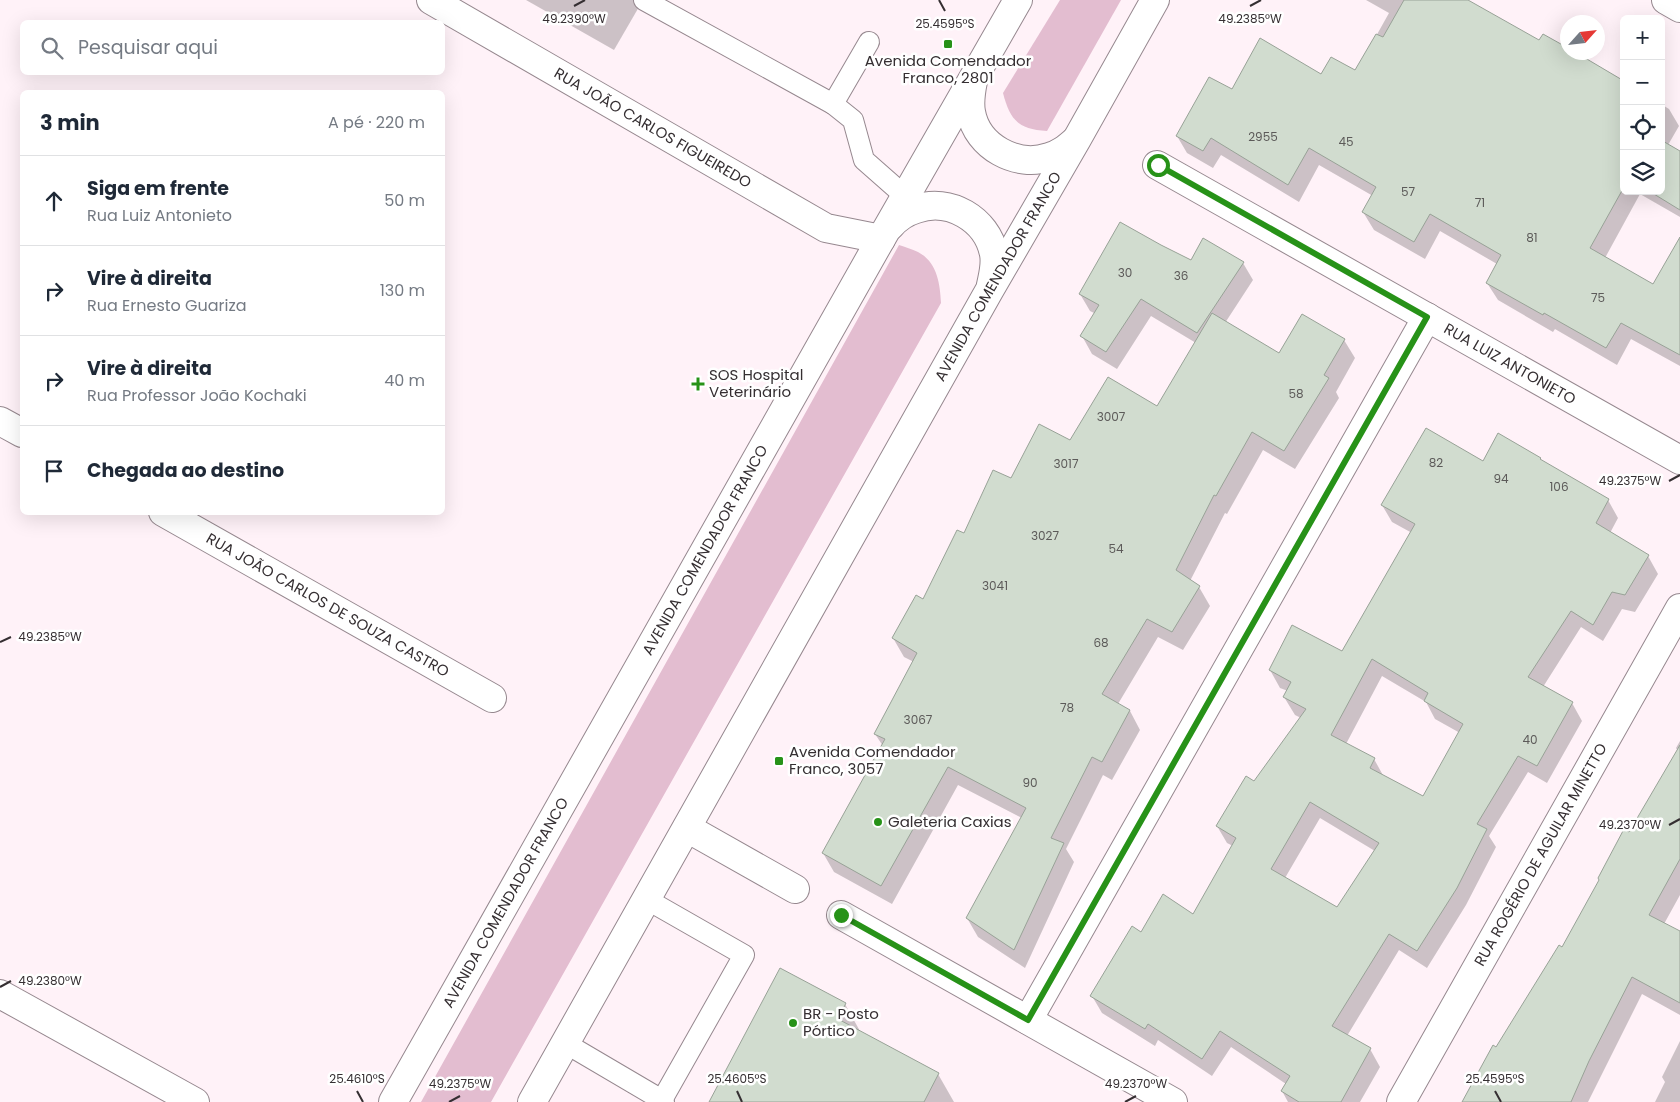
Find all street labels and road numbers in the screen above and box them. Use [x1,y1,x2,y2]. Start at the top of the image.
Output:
street label: RUA JOÃO CARLOS FIGUEIREDO [550,62,756,193]
street label: AVENIDA COMENDADOR FRANCO [929,167,1066,385]
street label: RUA LUIZ ANTONIETO [1440,318,1580,409]
street label: AVENIDA COMENDADOR FRANCO [637,441,773,659]
street label: RUA JOÃO CARLOS DE SOUZA CASTRO [202,528,453,682]
street label: RUA ROGÉRIO DE AGUILAR MINETTO [1469,739,1612,970]
street label: AVENIDA COMENDADOR FRANCO [437,793,573,1011]

